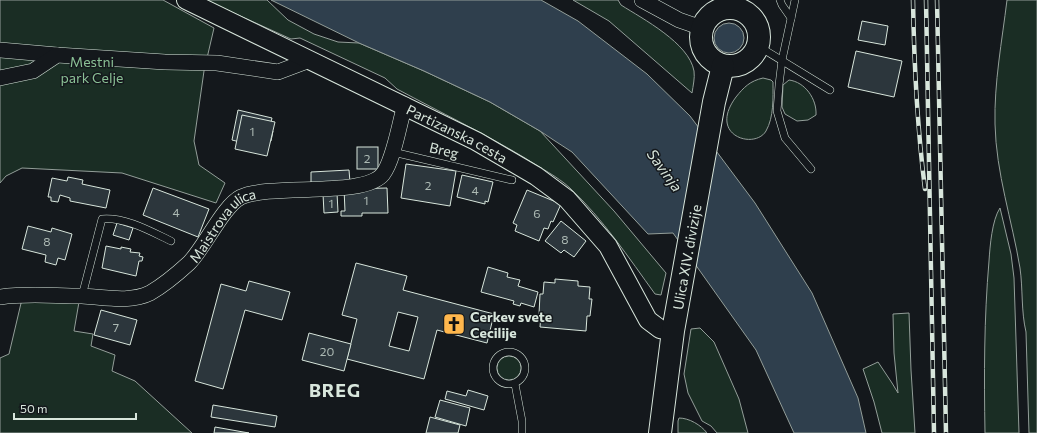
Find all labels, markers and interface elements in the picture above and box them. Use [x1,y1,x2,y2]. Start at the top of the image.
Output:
park label: Mestni park Celje [61,53,123,86]
street label: Partizanska cesta [404,100,511,166]
house number: 1 [249,124,255,138]
street label: Breg [428,138,461,162]
water label: Savinja [644,145,687,195]
house number: 2 [364,151,371,165]
house number: 2 [425,178,432,192]
house number: 4 [471,183,479,197]
street label: Maistrova ulica [185,185,257,266]
house number: 1 [363,193,369,207]
house number: 1 [328,196,334,210]
street label: Ulica XIV. divizije [668,203,704,311]
house number: 4 [172,205,180,219]
house number: 6 [533,206,541,220]
house number: 8 [561,232,569,246]
house number: 8 [43,234,51,248]
place label: Cerkev svete Cecilije [470,308,552,341]
church icon: Cerkev svete Cecilije [441,311,467,337]
house number: 7 [113,320,119,334]
house number: 20 [320,344,334,358]
district label: BREG [309,379,361,401]
scale bar [14,395,136,421]
text: 50 m [20,401,48,415]

